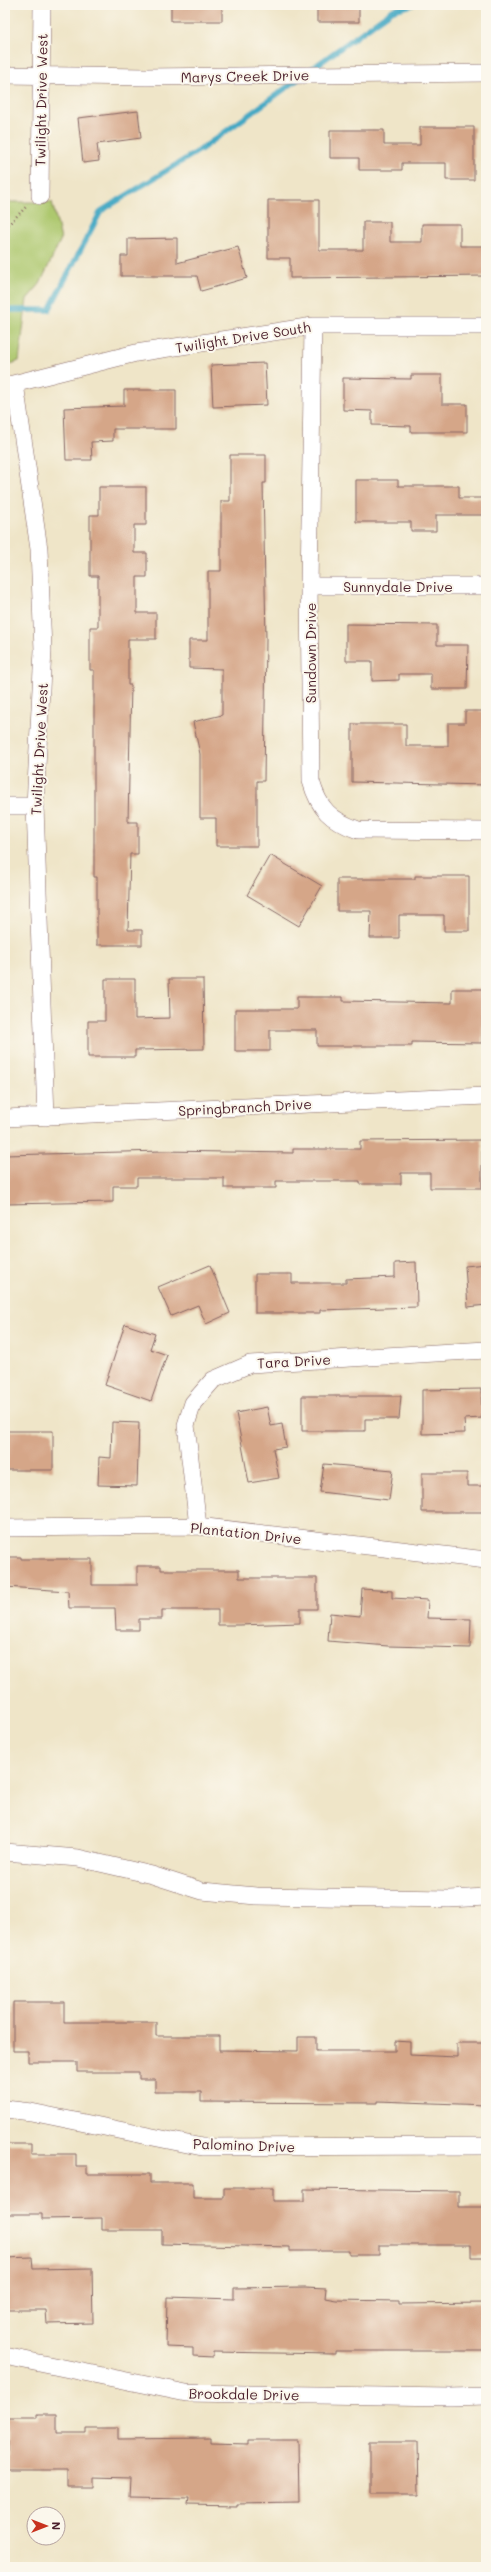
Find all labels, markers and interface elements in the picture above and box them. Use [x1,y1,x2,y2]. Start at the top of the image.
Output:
street label: Twilight Drive West [30,33,52,167]
street label: Marys Creek Drive [180,65,310,87]
street label: Twilight Drive South [174,317,312,357]
street label: Sunnydale Drive [343,577,453,596]
street label: Sundown Drive [301,603,320,703]
street label: Twilight Drive West [26,682,52,816]
street label: Springbranch Drive [178,1094,312,1120]
street label: Tara Drive [257,1350,331,1372]
street label: Plantation Drive [190,1518,302,1548]
street label: Palomino Drive [193,2134,295,2156]
street label: Brookdale Drive [188,2384,300,2404]
north arrow [26,2506,66,2546]
text: N [49,2522,64,2530]

